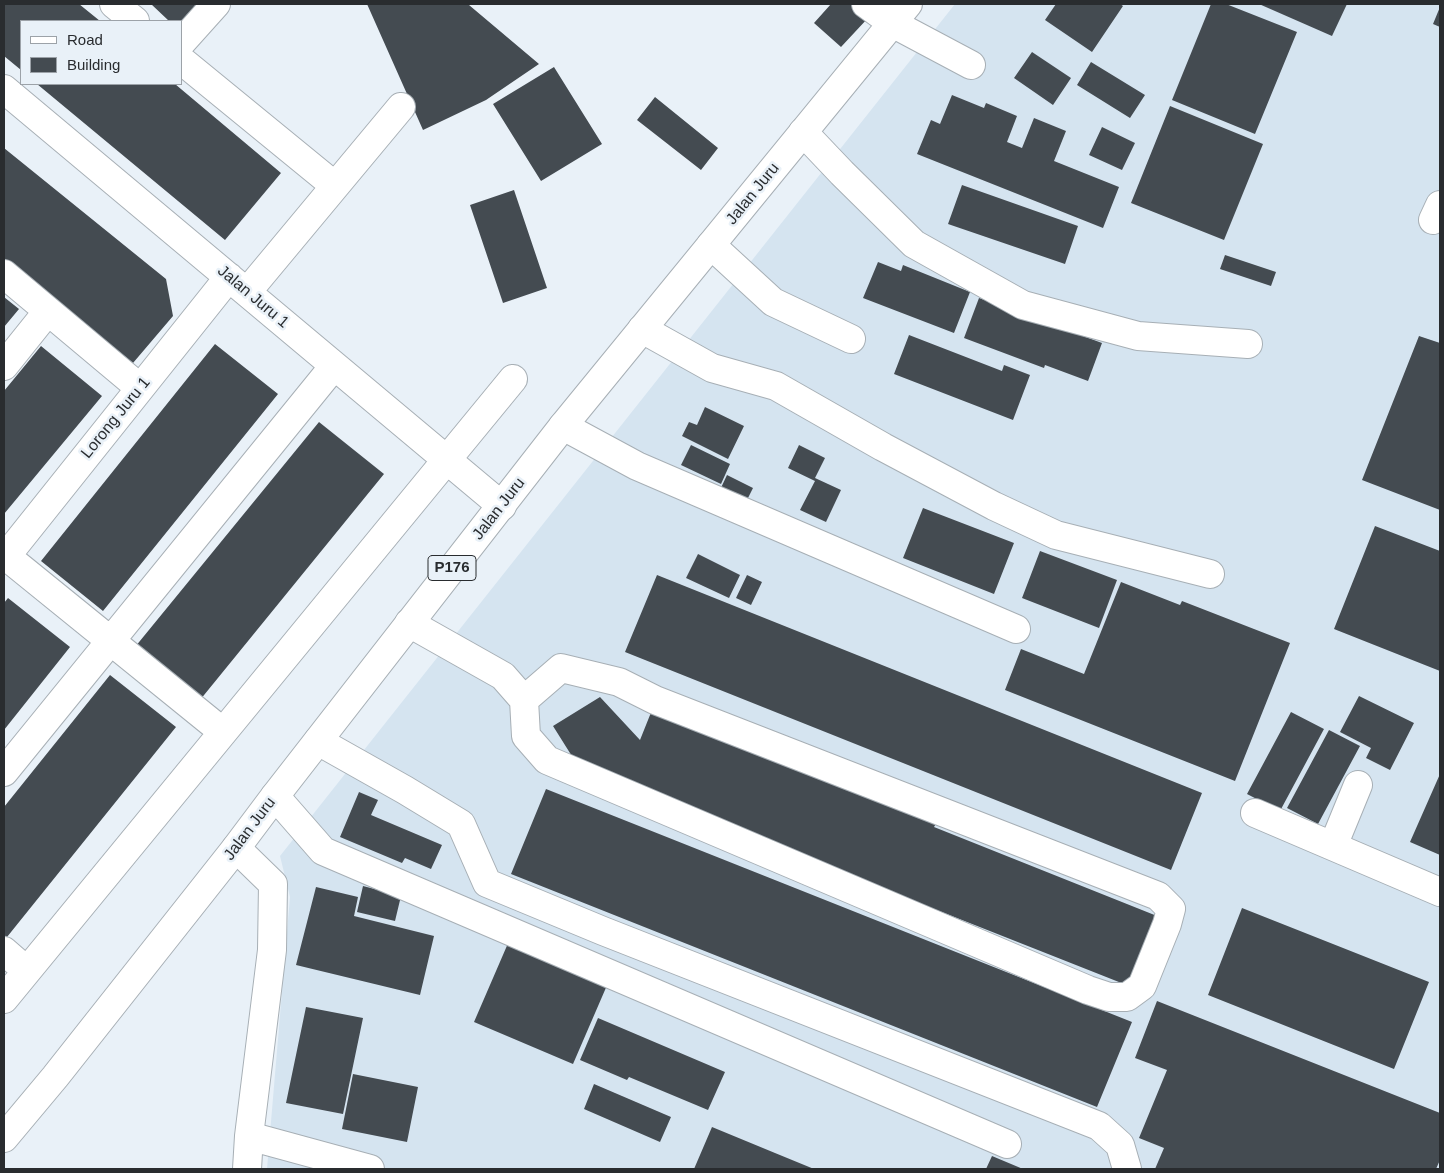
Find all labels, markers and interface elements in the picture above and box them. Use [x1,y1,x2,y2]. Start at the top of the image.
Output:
legend [20,20,182,85]
text: Road [67,31,103,48]
text: Building [67,56,120,73]
street label: Jalan Juru [722,159,784,229]
street label: Jalan Juru 1 [213,262,293,332]
street label: Lorong Juru 1 [77,374,155,462]
street label: Jalan Juru [469,474,529,544]
road number: P176 [428,556,476,580]
street label: Jalan Juru [220,794,280,864]

